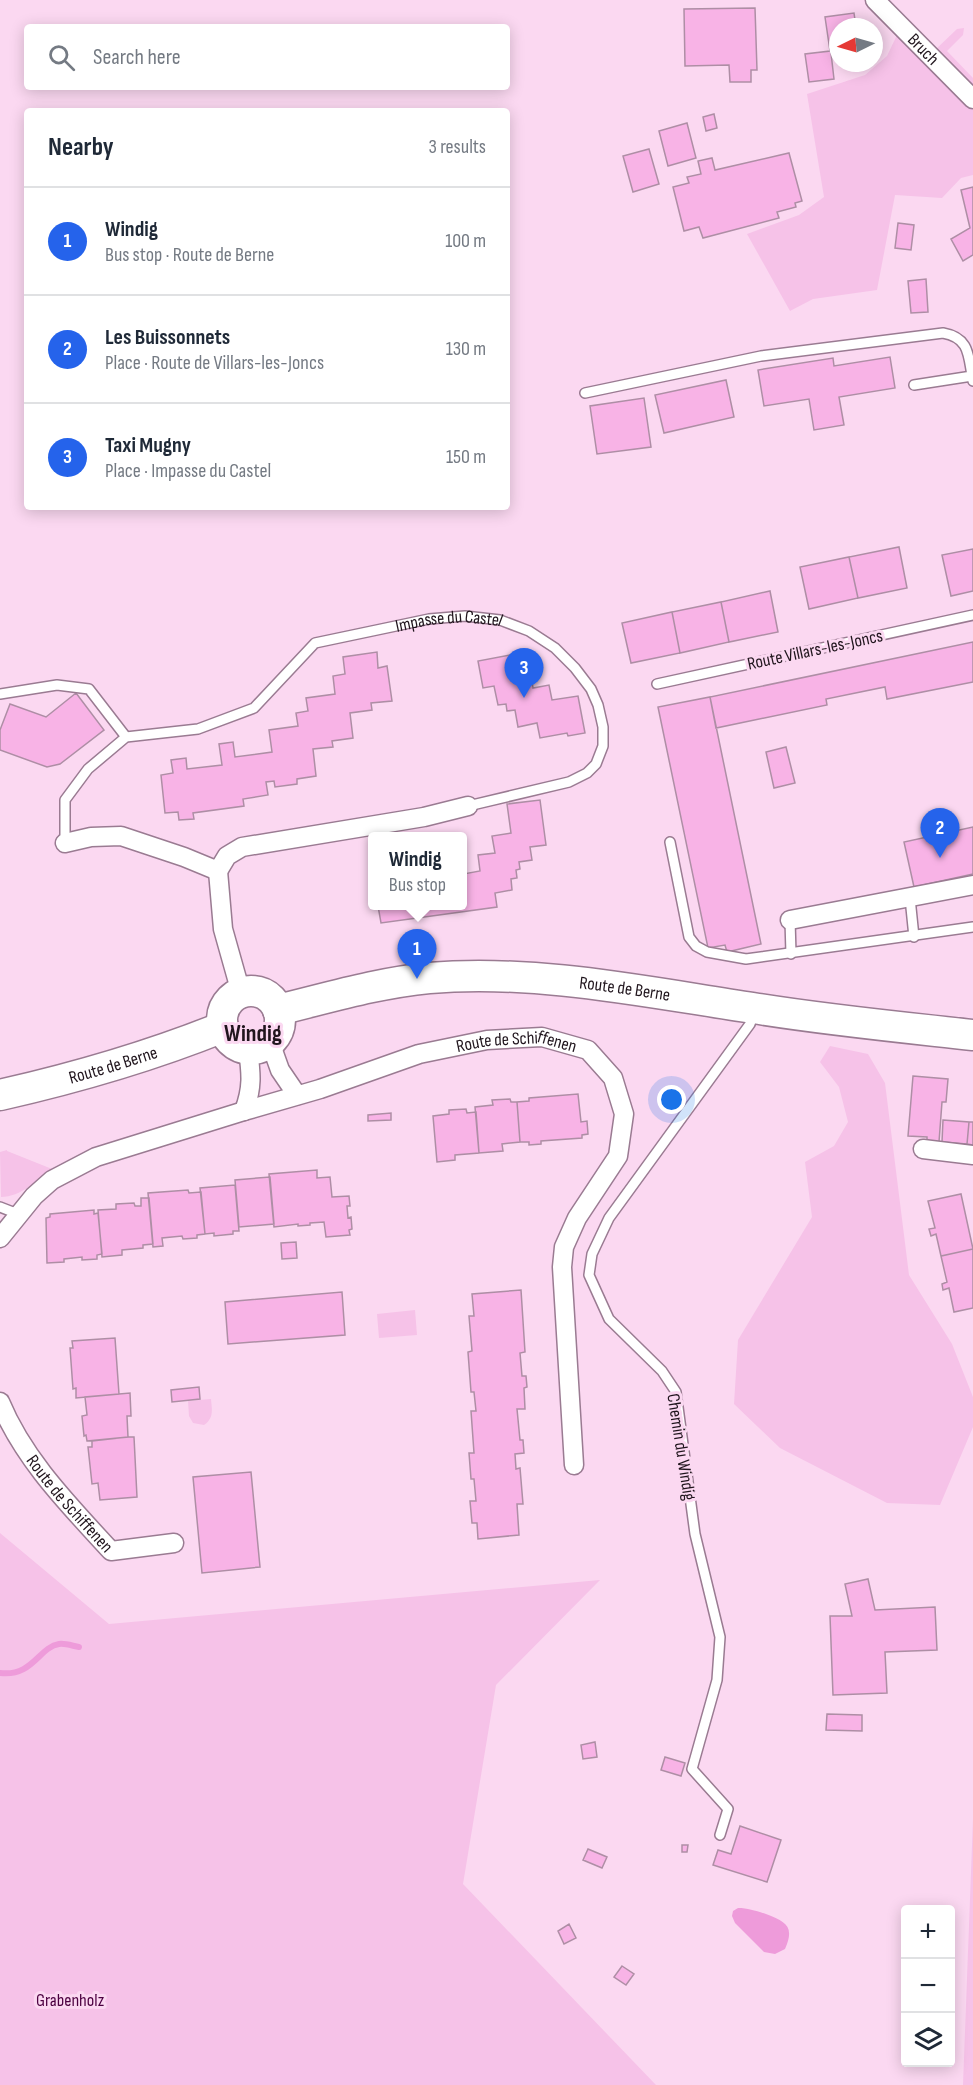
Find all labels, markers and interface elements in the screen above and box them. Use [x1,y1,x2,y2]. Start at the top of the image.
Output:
north arrow [829,18,883,72]
search box [24,24,510,90]
street label: Bruch [904,29,944,69]
icon: search [45,41,78,74]
text: Search here [93,44,180,71]
text: Nearby [48,132,114,163]
text: 3 results [429,135,486,159]
text: Windig [105,216,158,243]
text: 1 [64,229,71,253]
text: 100 m [445,229,486,253]
text: Bus stop · Route de Berne [105,243,274,267]
text: Les Buissonnets [105,324,230,351]
text: 2 [63,337,72,361]
text: 130 m [446,337,486,361]
text: Place · Route de Villars-les-Joncs [105,351,324,375]
text: Taxi Mugny [105,432,191,459]
text: 3 [63,445,72,469]
text: 150 m [446,445,486,469]
text: Place · Impasse du Castel [105,459,271,483]
street label: Impasse du Castel [393,606,506,636]
street label: Route Villars-les-Joncs [745,625,885,675]
pin: 3 [504,648,544,698]
pin: 2 [920,808,960,858]
popup [368,832,467,910]
text: Windig [389,846,442,873]
text: Bus stop [389,873,446,897]
pin: 1 [398,930,436,979]
street label: Route de Berne [578,972,672,1005]
district label: Windig [224,1019,282,1048]
street label: Route de Schiffenen [454,1026,579,1057]
street label: Route de Berne [66,1041,160,1088]
your location [657,1085,686,1114]
street label: Chemin du Windig [662,1392,700,1502]
street label: Route de Schiffenen [22,1451,118,1557]
map controls [901,1905,955,2067]
button: + [901,1905,955,1959]
button: − [901,1959,955,2013]
park label: Grabenholz [36,1990,105,2011]
button: layers [901,2013,955,2067]

